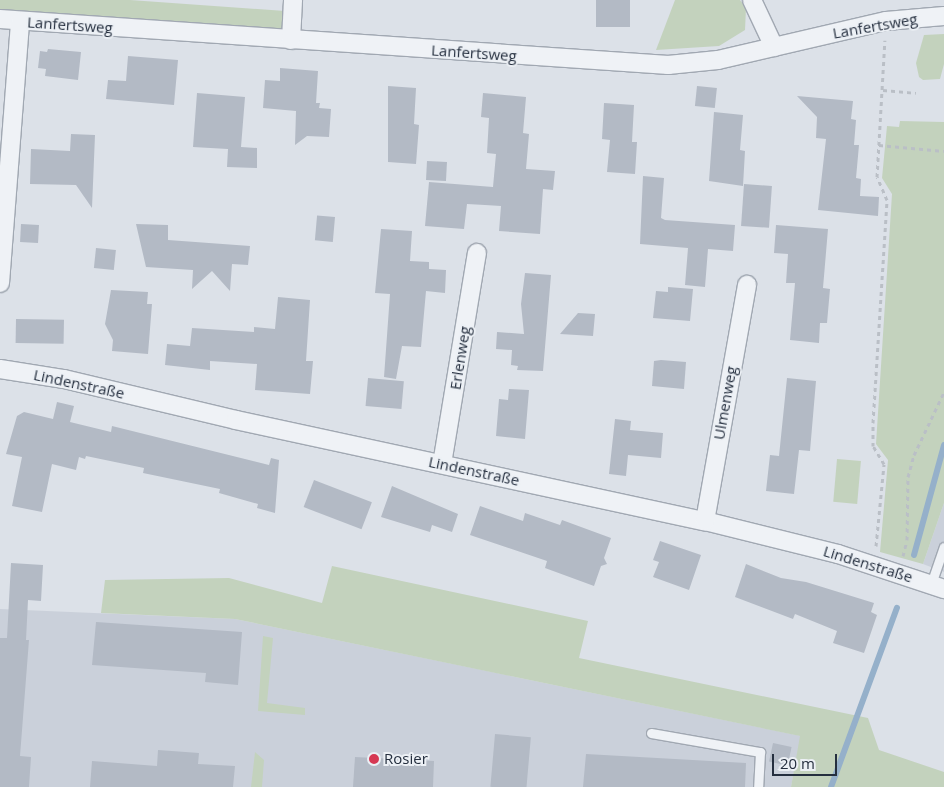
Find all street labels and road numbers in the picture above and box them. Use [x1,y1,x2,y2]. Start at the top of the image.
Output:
street label: Lanfertsweg [831,10,919,42]
street label: Lanfertsweg [27,13,113,37]
street label: Lanfertsweg [431,41,517,65]
street label: Erlenweg [446,325,474,391]
street label: Ulmenweg [710,365,740,441]
street label: Lindenstraße [32,366,126,402]
street label: Lindenstraße [427,453,521,489]
street label: Lindenstraße [821,542,915,586]

